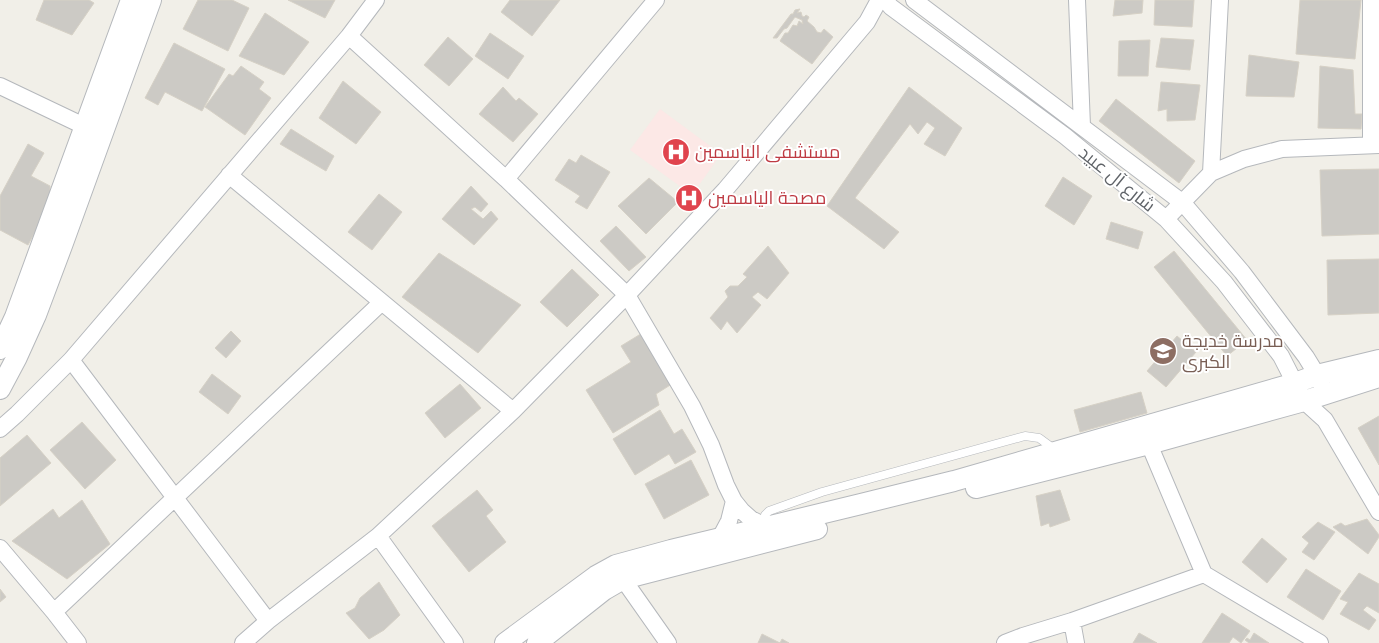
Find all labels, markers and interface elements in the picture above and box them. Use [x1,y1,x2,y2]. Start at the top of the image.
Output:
hospital icon: مستشفى الياسمين [661,137,691,167]
place label: مستشفى الياسمين [695,141,840,163]
street label: شارع آل عبيد [1074,142,1160,217]
hospital icon: مصحة الياسمين [674,183,704,213]
place label: مصحة الياسمين [708,187,826,209]
place label: مدرسة خديجة الكبرى [1182,330,1284,373]
school or university icon: مدرسة خديجة الكبرى [1148,336,1178,366]

